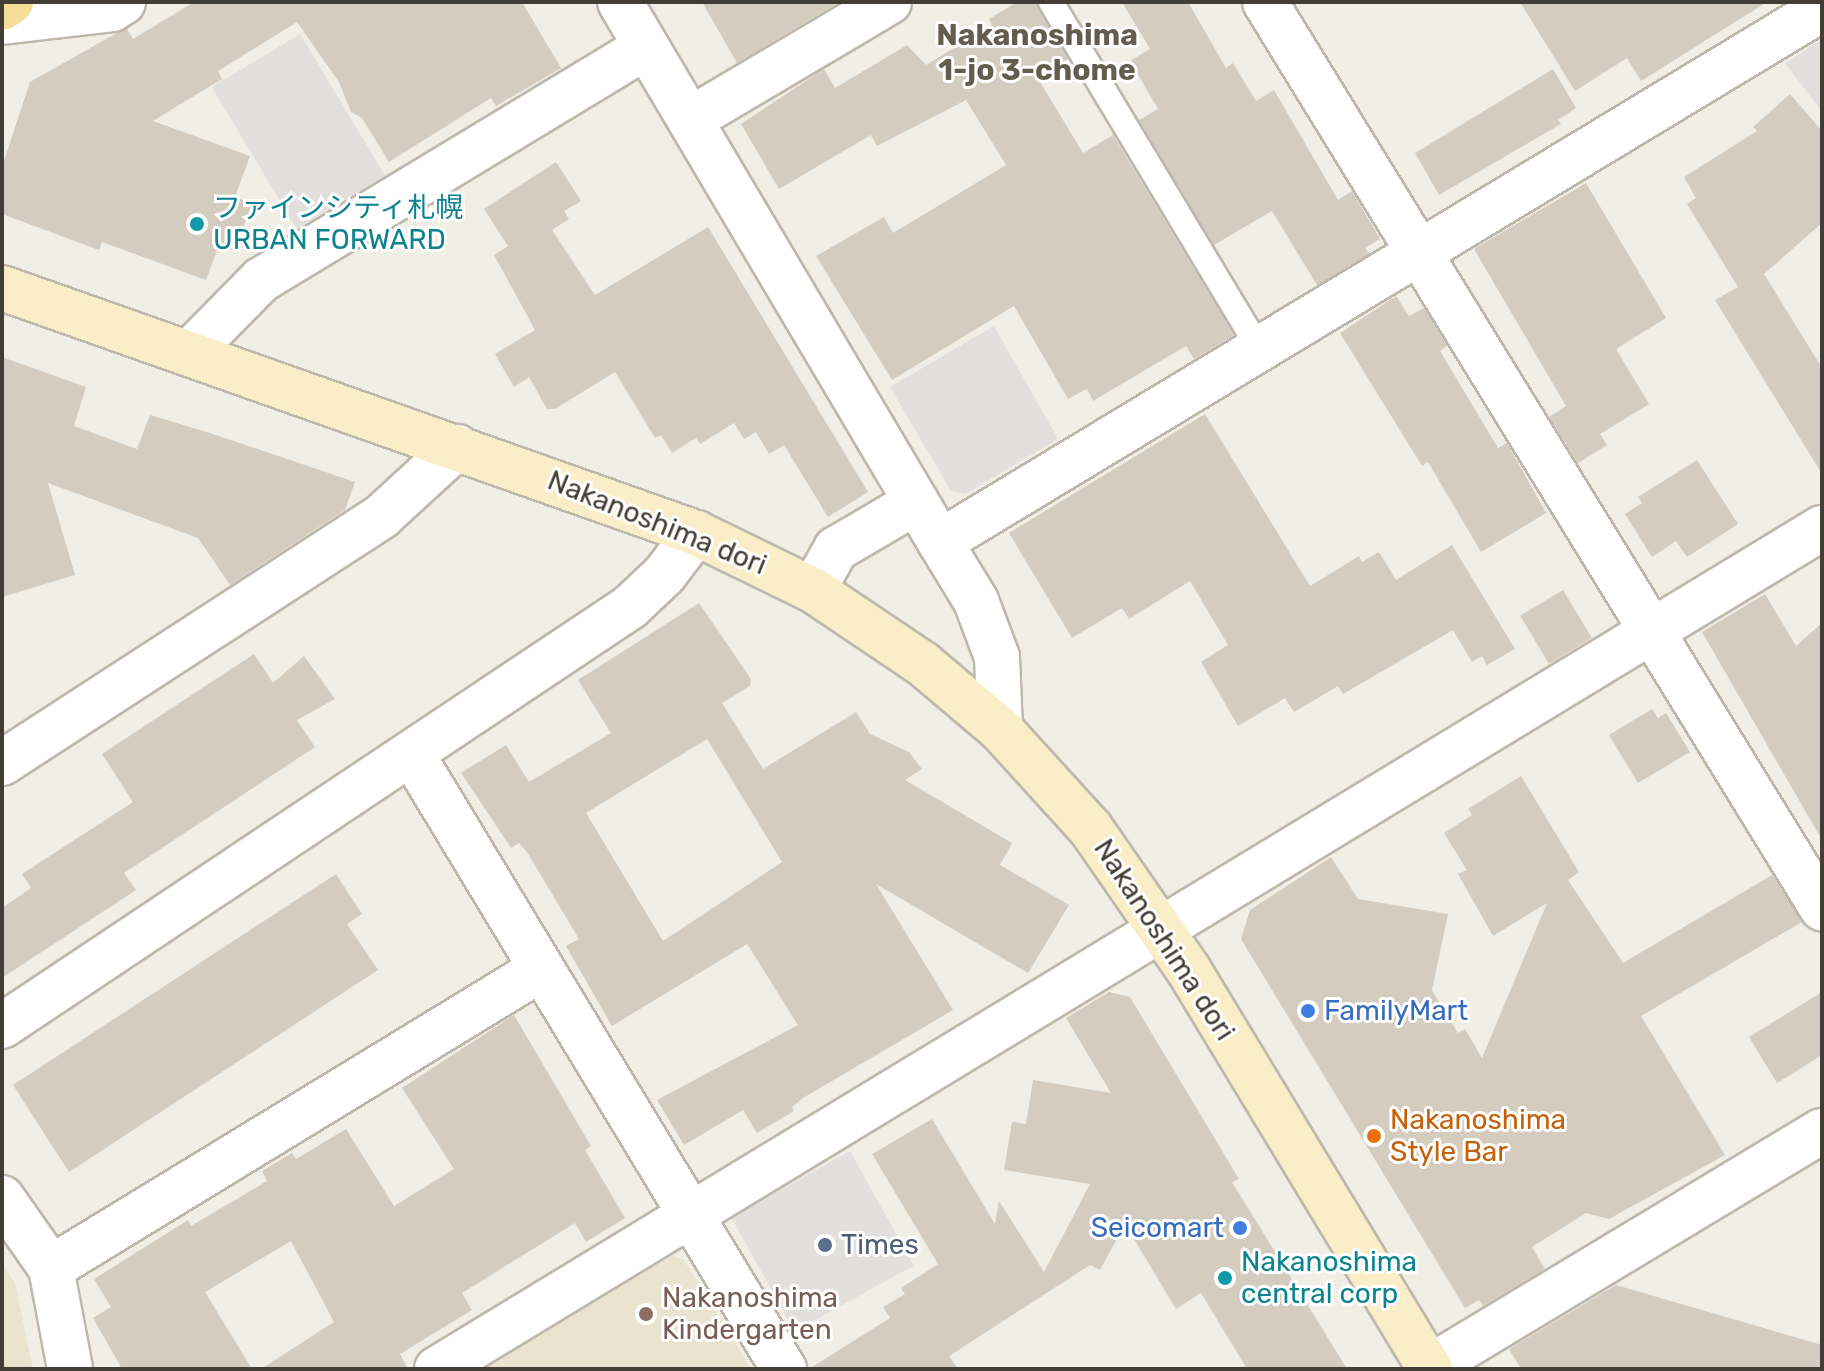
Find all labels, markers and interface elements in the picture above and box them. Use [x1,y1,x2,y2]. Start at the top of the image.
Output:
district label: Nakanoshima 1-jo 3-chome [936,17,1138,88]
place label: ファインシティ札幌 URBAN FORWARD [213,191,465,257]
marker: ファインシティ札幌 URBAN FORWARD [188,215,206,233]
street label: Nakanoshima dori [543,464,771,582]
street label: Nakanoshima dori [1086,833,1242,1047]
place label: FamilyMart [1324,994,1468,1028]
marker: FamilyMart [1299,1002,1317,1020]
place label: Nakanoshima Style Bar [1390,1103,1566,1169]
marker: Nakanoshima Style Bar [1365,1127,1383,1145]
place label: Seicomart [1091,1211,1224,1245]
marker: Seicomart [1231,1219,1249,1237]
place label: Times [841,1228,919,1262]
marker: Times [816,1236,834,1254]
place label: Nakanoshima central corp [1241,1245,1417,1311]
marker: Nakanoshima central corp [1216,1269,1234,1287]
place label: Nakanoshima Kindergarten [662,1281,838,1347]
marker: Nakanoshima Kindergarten [637,1305,655,1323]

